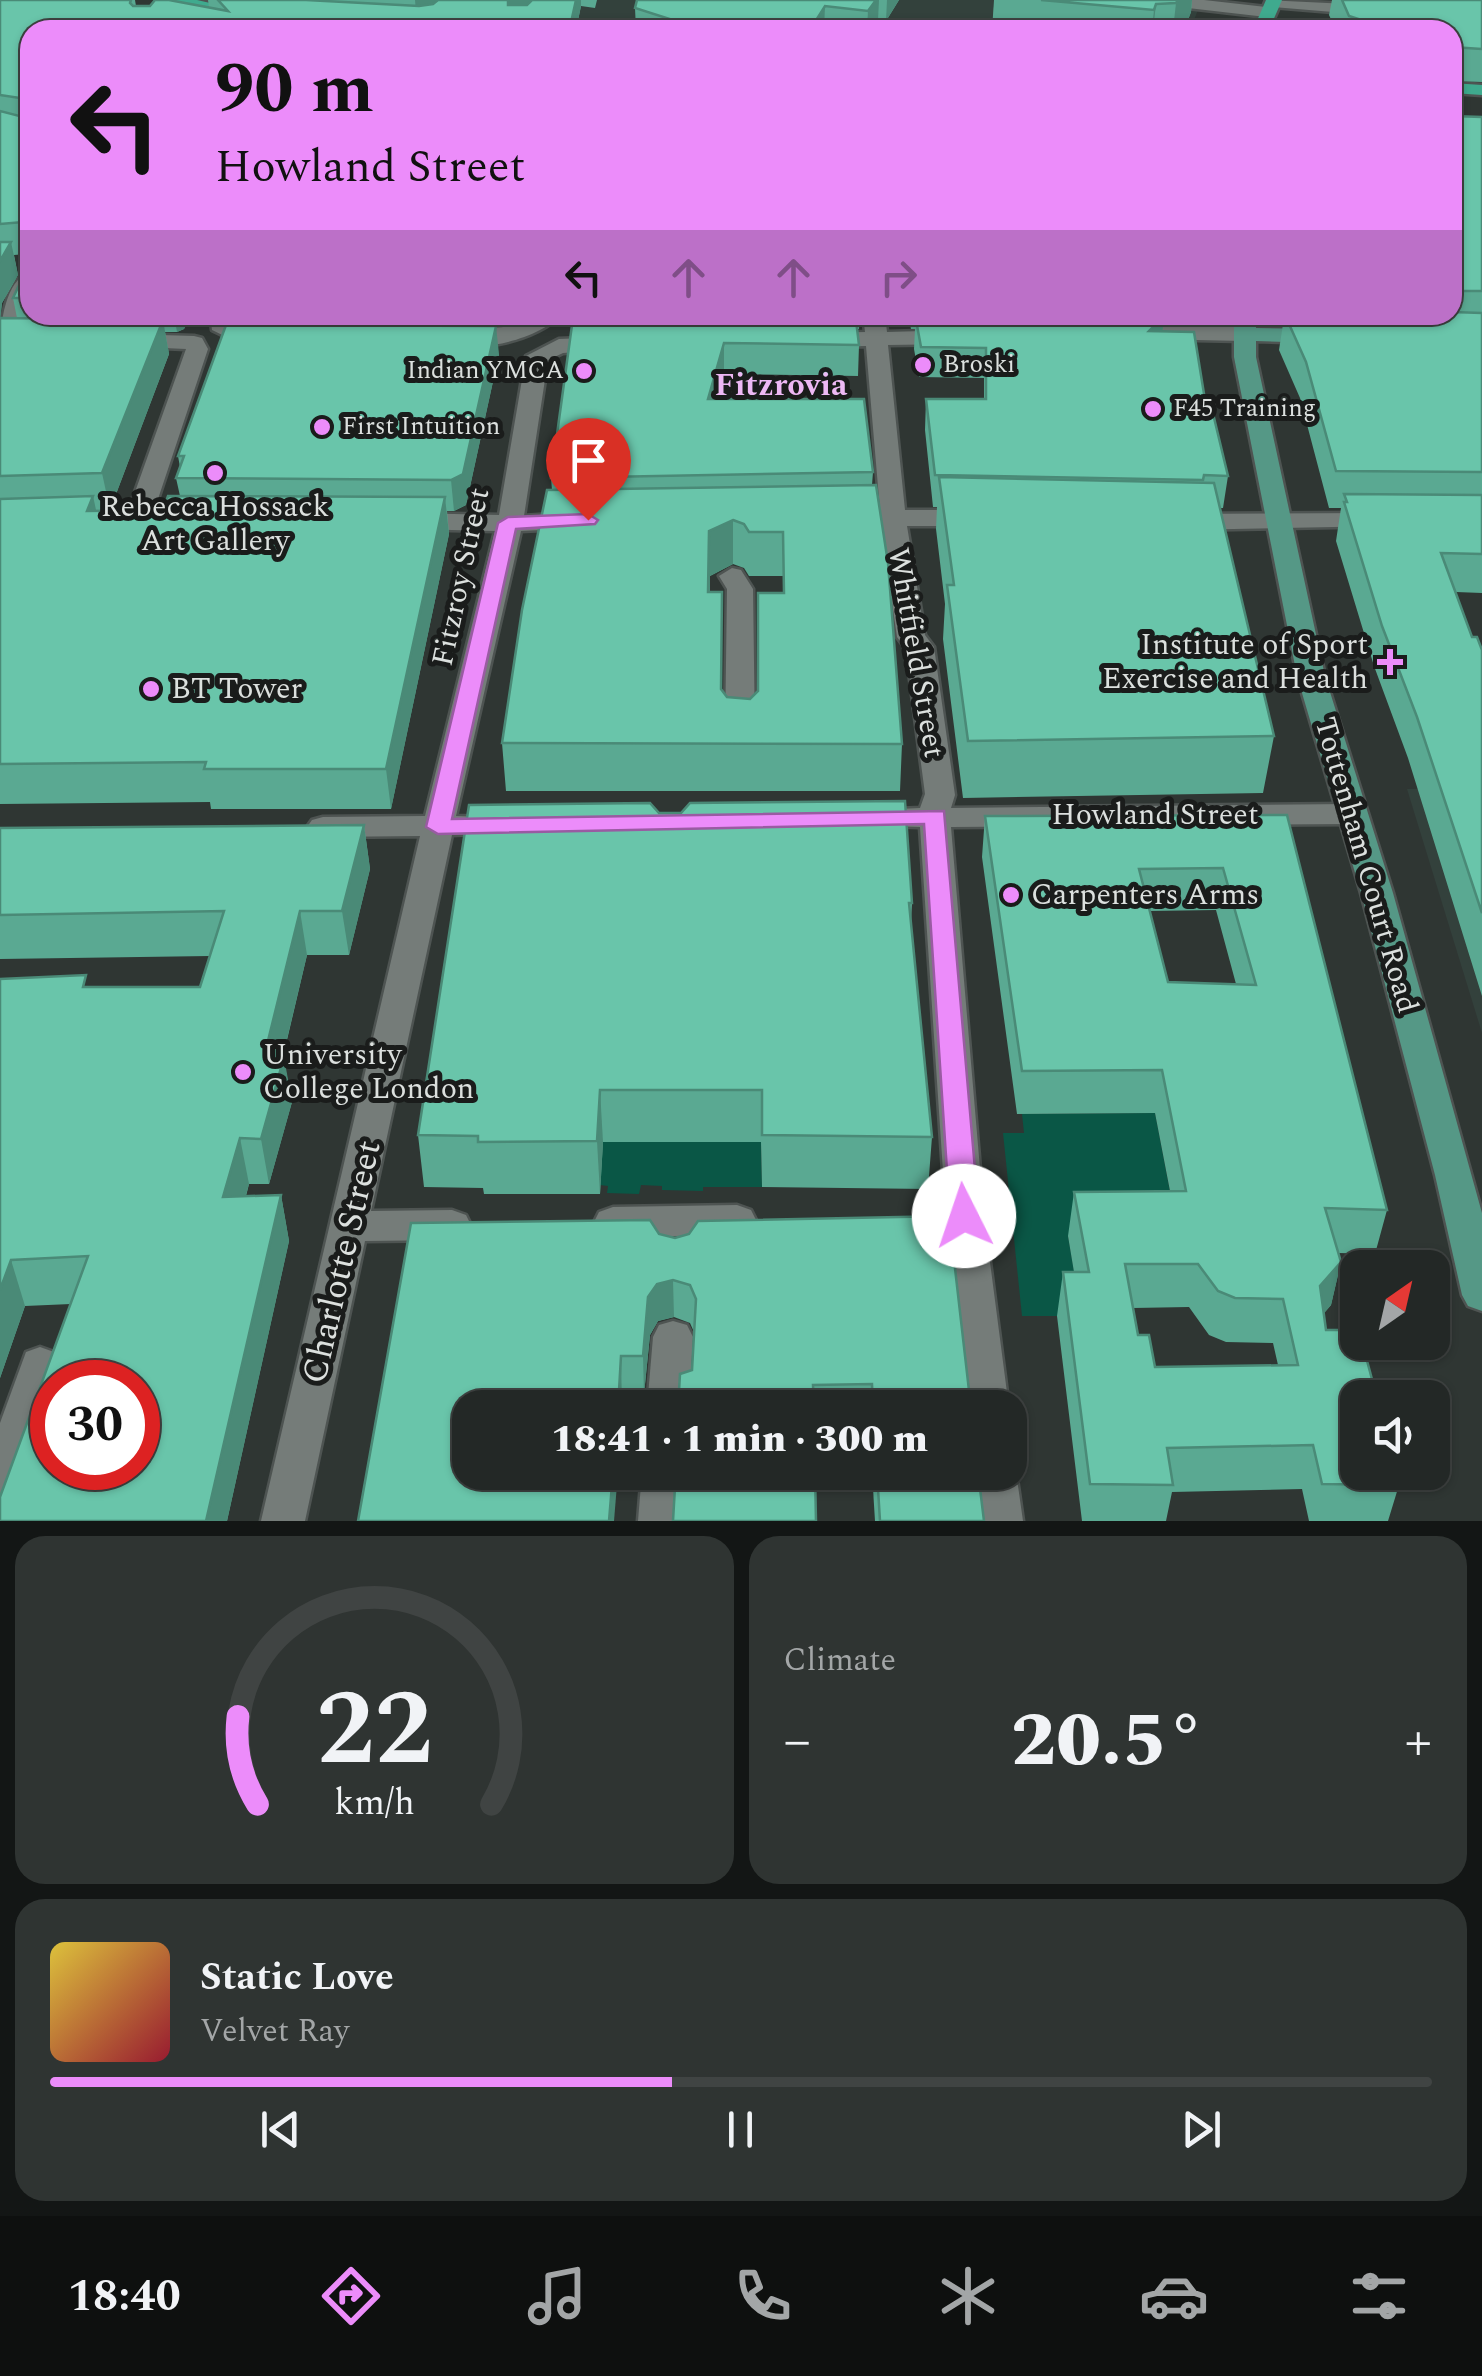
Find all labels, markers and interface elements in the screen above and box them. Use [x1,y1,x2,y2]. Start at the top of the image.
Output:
text: 90 m [215,37,374,143]
icon: left [50,60,180,190]
text: Howland Street [215,133,526,202]
icon: left [556,250,611,305]
icon: ahead [661,250,716,305]
icon: ahead [766,250,821,305]
icon: right [871,250,926,305]
place label: Broski [943,346,1015,384]
place label: Indian YMCA [407,352,564,390]
marker: Broski [912,354,934,376]
marker: Indian YMCA [573,360,595,382]
district label: Fitzrovia [715,361,848,410]
place label: F45 Training [1173,390,1316,428]
marker: F45 Training [1142,398,1164,420]
place label: First Intuition [342,408,500,446]
marker: First Intuition [311,416,333,438]
pin [546,418,631,521]
icon: arrive [561,433,616,488]
marker: Rebecca Hossack Art Gallery [204,462,226,484]
place label: Rebecca Hossack Art Gallery [101,484,329,564]
street label: Fitzroy Street [420,484,502,670]
street label: Whitfield Street [875,544,957,762]
place label: Institute of Sport Exercise and Health [1102,622,1368,702]
marker: Institute of Sport Exercise and Health [1377,649,1403,675]
place label: BT Tower [171,666,302,712]
marker: BT Tower [140,678,162,700]
street label: Tottenham Court Road [1302,712,1430,1018]
street label: Howland Street [1051,792,1259,838]
place label: Carpenters Arms [1031,872,1259,918]
marker: Carpenters Arms [1000,884,1022,906]
place label: University College London [263,1032,474,1112]
marker: University College London [232,1061,254,1083]
street label: Charlotte Street [288,1135,396,1389]
position arrow [912,1164,1016,1268]
north arrow [1340,1250,1450,1360]
map controls [1340,1250,1450,1490]
speed limit sign: 30 [30,1360,160,1490]
button: sound [1340,1380,1450,1490]
text: 18:41 · 1 min · 300 m [551,1411,928,1469]
text: Climate [784,1636,896,1685]
text: 22 [316,1652,433,1810]
text: 20.5° [1011,1685,1205,1799]
text: − [784,1700,811,1783]
text: + [1404,1700,1432,1783]
text: km/h [334,1776,414,1831]
text: Static Love [200,1949,394,2007]
text: Velvet Ray [200,2007,349,2056]
icon: previous [253,2102,308,2157]
icon: pause [713,2102,768,2157]
icon: next [1174,2102,1229,2157]
icon: directions [316,2261,386,2331]
icon: music [522,2261,592,2331]
icon: phone [728,2261,798,2331]
icon: climate [933,2261,1003,2331]
icon: car [1139,2261,1209,2331]
icon: filters [1344,2261,1414,2331]
text: 18:40 [68,2262,181,2331]

